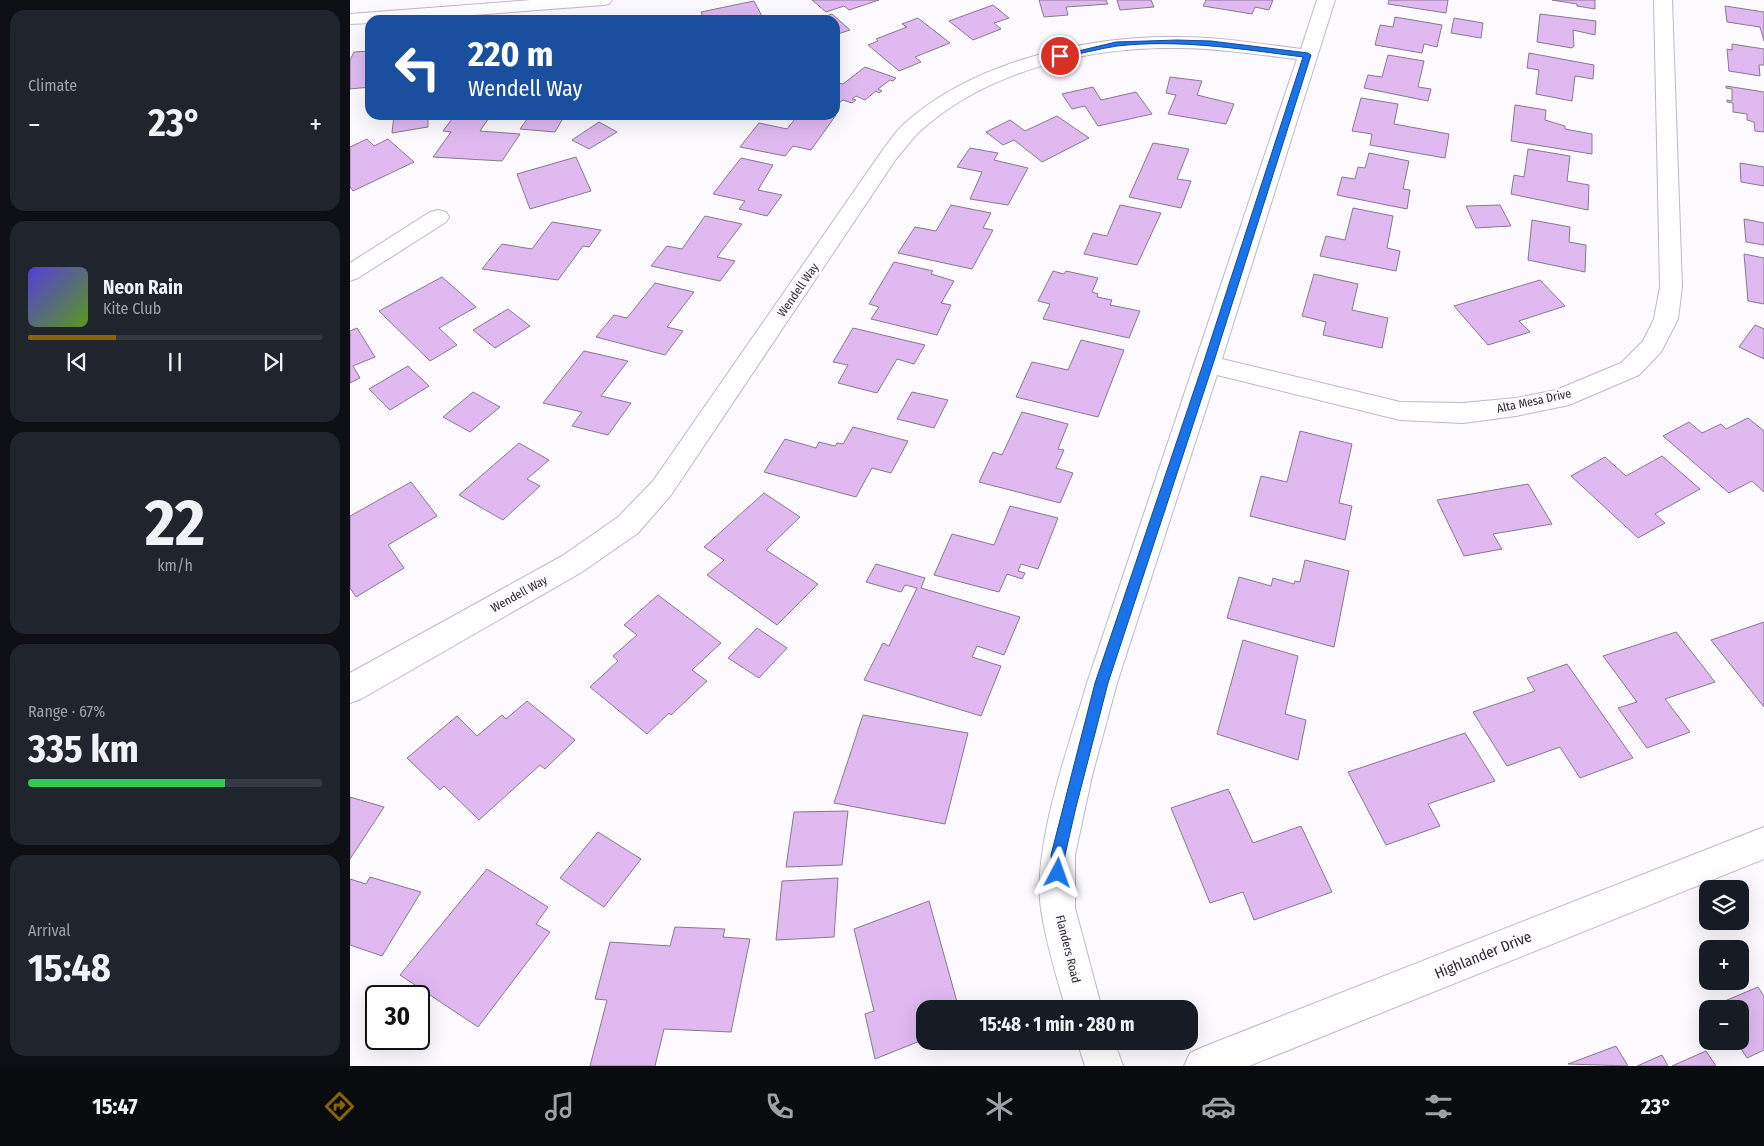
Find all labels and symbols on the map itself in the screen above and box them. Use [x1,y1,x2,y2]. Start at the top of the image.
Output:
pin [1039,35,1081,77]
street label: Wendell Way [774,260,822,320]
street label: Alta Mesa Drive [1496,386,1573,416]
street label: Wendell Way [488,572,550,615]
position arrow [1031,846,1083,898]
street label: Flanders Road [1053,914,1083,984]
street label: Highlander Drive [1432,927,1534,983]
speed limit sign: 30 [365,985,430,1050]

